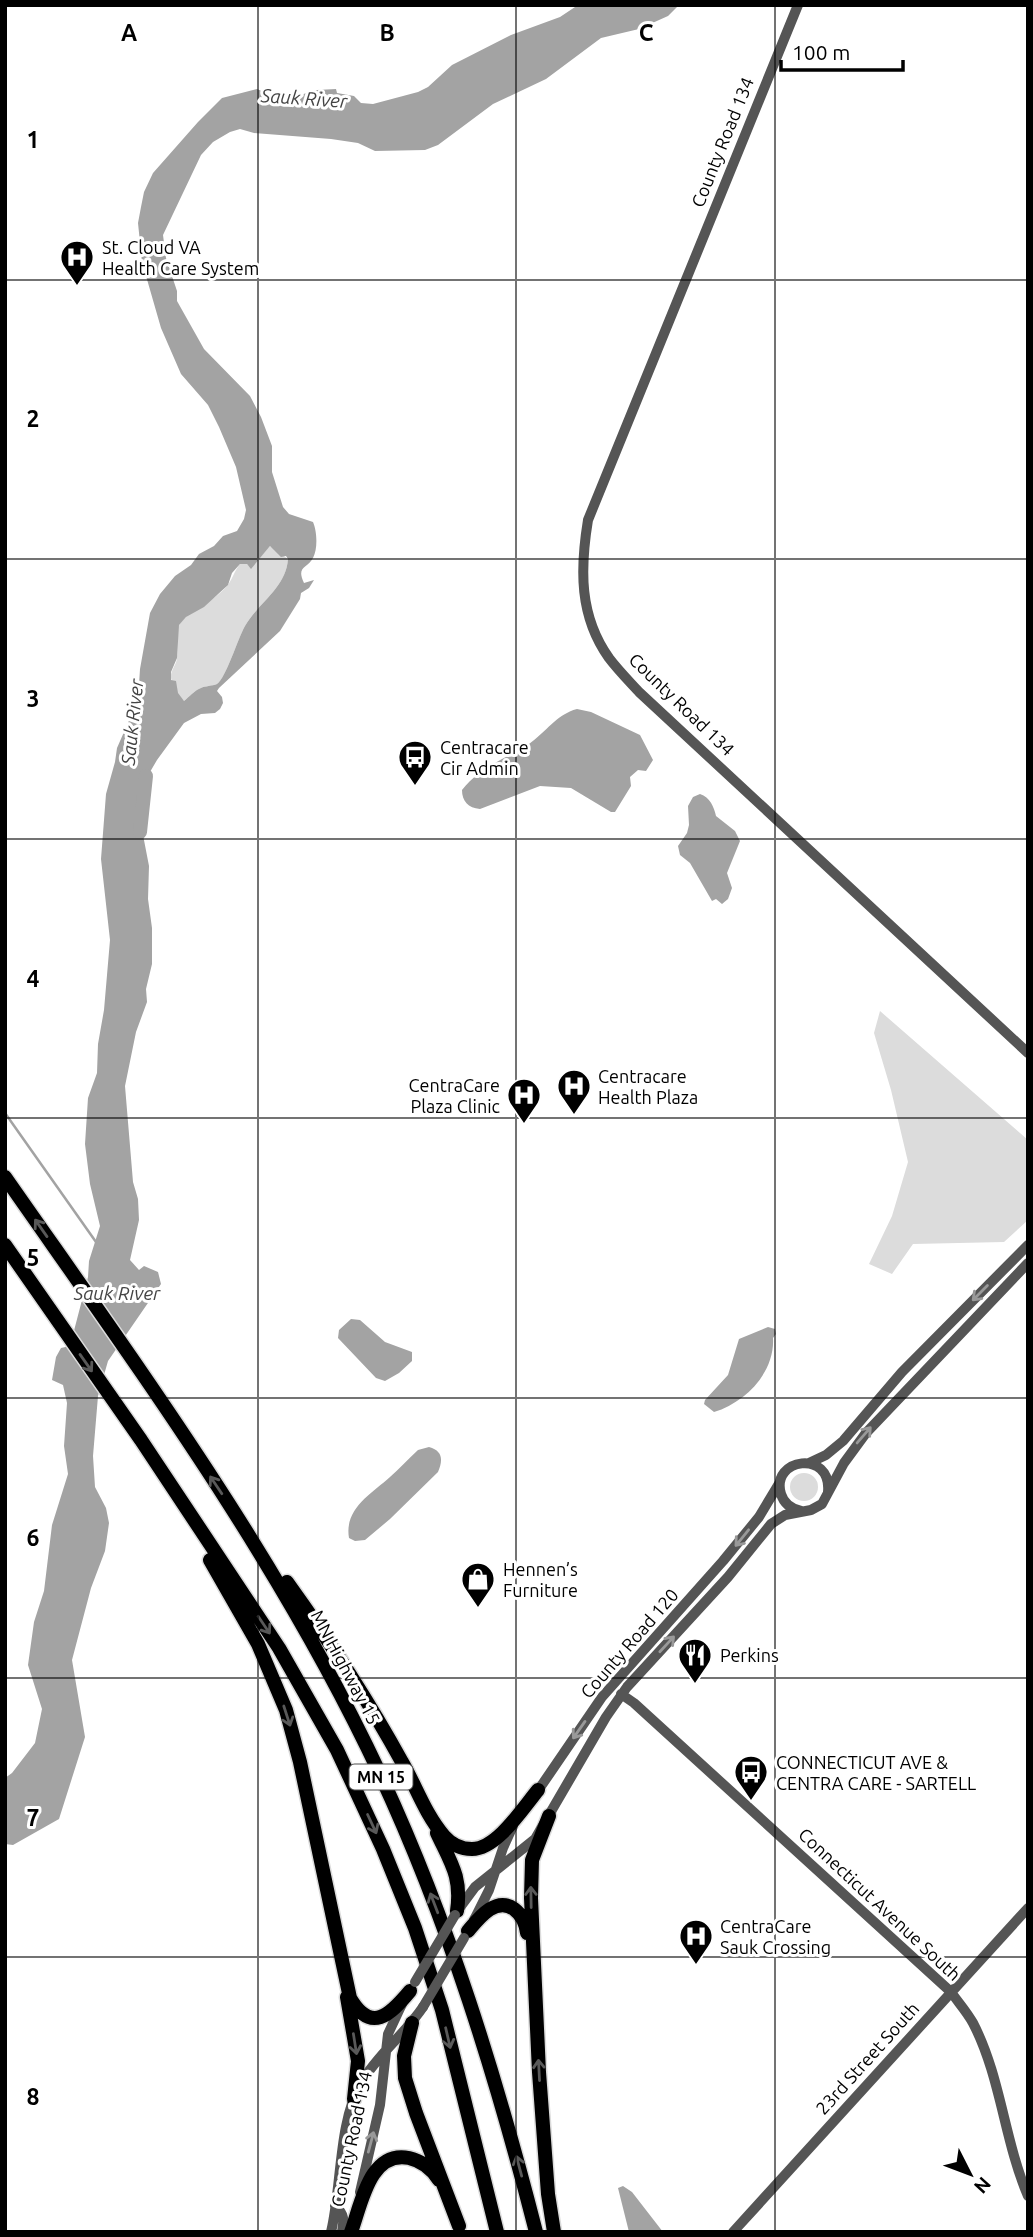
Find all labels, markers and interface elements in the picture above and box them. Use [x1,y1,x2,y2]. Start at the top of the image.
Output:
text: A [121,20,137,45]
text: B [379,20,395,45]
text: C [639,20,654,45]
scale bar [781,28,904,72]
text: 100 m [792,40,850,64]
street label: County Road 134 [687,74,757,210]
water label: Sauk River [259,84,349,112]
text: 1 [27,127,39,152]
place label: St. Cloud VA Health Care System [102,237,259,278]
hospital icon: St. Cloud VA Health Care System [58,238,96,287]
text: 2 [27,406,39,431]
street label: County Road 134 [625,649,739,759]
water label: Sauk River [116,677,148,767]
text: 3 [27,686,39,711]
place label: Centracare Cir Admin [440,737,529,778]
bus stop icon: Centracare Cir Admin [396,738,434,787]
text: 4 [27,966,40,991]
place label: Centracare Health Plaza [598,1066,698,1107]
hospital icon: Centracare Health Plaza [555,1067,593,1116]
place label: CentraCare Plaza Clinic [409,1075,500,1116]
hospital icon: CentraCare Plaza Clinic [505,1076,543,1125]
one-way arrow [34,1219,48,1238]
text: 5 [27,1245,39,1270]
water label: Sauk River [73,1282,161,1304]
one-way arrow [972,1285,989,1302]
one-way arrow [79,1353,93,1372]
one-way arrow [856,1427,872,1445]
one-way arrow [209,1475,223,1495]
text: 6 [27,1525,40,1550]
one-way arrow [735,1529,750,1547]
place label: Hennen’s Furniture [503,1559,578,1600]
shop icon: Hennen’s Furniture [459,1560,497,1609]
street label: County Road 120 [576,1584,682,1702]
street label: MN Highway 15 [307,1606,385,1728]
one-way arrow [257,1614,271,1634]
one-way arrow [659,1636,676,1653]
restaurant icon: Perkins [676,1636,714,1685]
place label: Perkins [720,1645,779,1665]
one-way arrow [282,1705,295,1727]
one-way arrow [572,1720,586,1739]
place label: CONNECTICUT AVE & CENTRA CARE - SARTELL [776,1752,976,1793]
bus stop icon: CONNECTICUT AVE & CENTRA CARE - SARTELL [732,1753,770,1802]
road number: MN 15 [350,1764,412,1790]
text: 7 [27,1805,39,1830]
one-way arrow [365,1813,379,1834]
street label: Connecticut Avenue South [795,1824,965,1984]
one-way arrow [525,1886,538,1909]
one-way arrow [426,1892,439,1914]
place label: CentraCare Sauk Crossing [720,1916,831,1957]
hospital icon: CentraCare Sauk Crossing [677,1917,715,1966]
street label: 23rd Street South [811,1998,923,2118]
one-way arrow [442,2026,456,2049]
one-way arrow [349,2032,362,2055]
one-way arrow [532,2058,545,2081]
street label: County Road 134 [327,2069,375,2209]
text: 8 [27,2084,39,2109]
one-way arrow [365,2131,378,2153]
north arrow [935,2139,1005,2209]
one-way arrow [512,2155,525,2178]
text: N [970,2173,996,2198]

